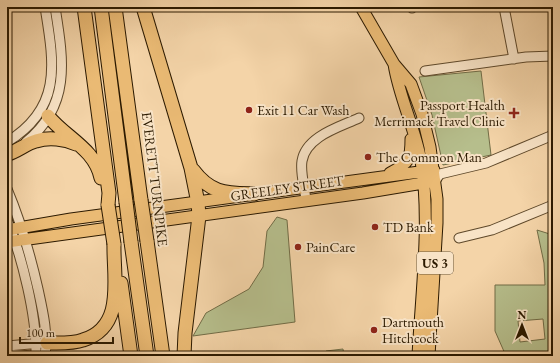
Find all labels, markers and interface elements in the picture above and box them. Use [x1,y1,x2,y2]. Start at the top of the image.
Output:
place label: Passport Health Merrimack Travel Clinic [374,96,505,130]
place label: Exit 11 Car Wash [257,101,350,119]
marker: Exit 11 Car Wash [244,105,254,115]
marker: Passport Health Merrimack Travel Clinic [508,107,520,119]
street label: EVERETT TURNPIKE [138,111,172,247]
place label: The Common Man [376,148,483,166]
marker: The Common Man [363,152,373,162]
street label: GREELEY STREET [229,171,345,205]
place label: TD Bank [383,218,434,236]
marker: TD Bank [370,222,380,232]
place label: PainCare [306,238,356,256]
marker: PainCare [293,242,303,252]
road number: US 3 [417,252,453,274]
north arrow [502,305,542,345]
text: N [518,308,527,322]
place label: Dartmouth Hitchcock [382,313,444,347]
scale bar [20,319,113,345]
text: 100 m [26,325,56,341]
marker: Dartmouth Hitchcock [369,325,379,335]

